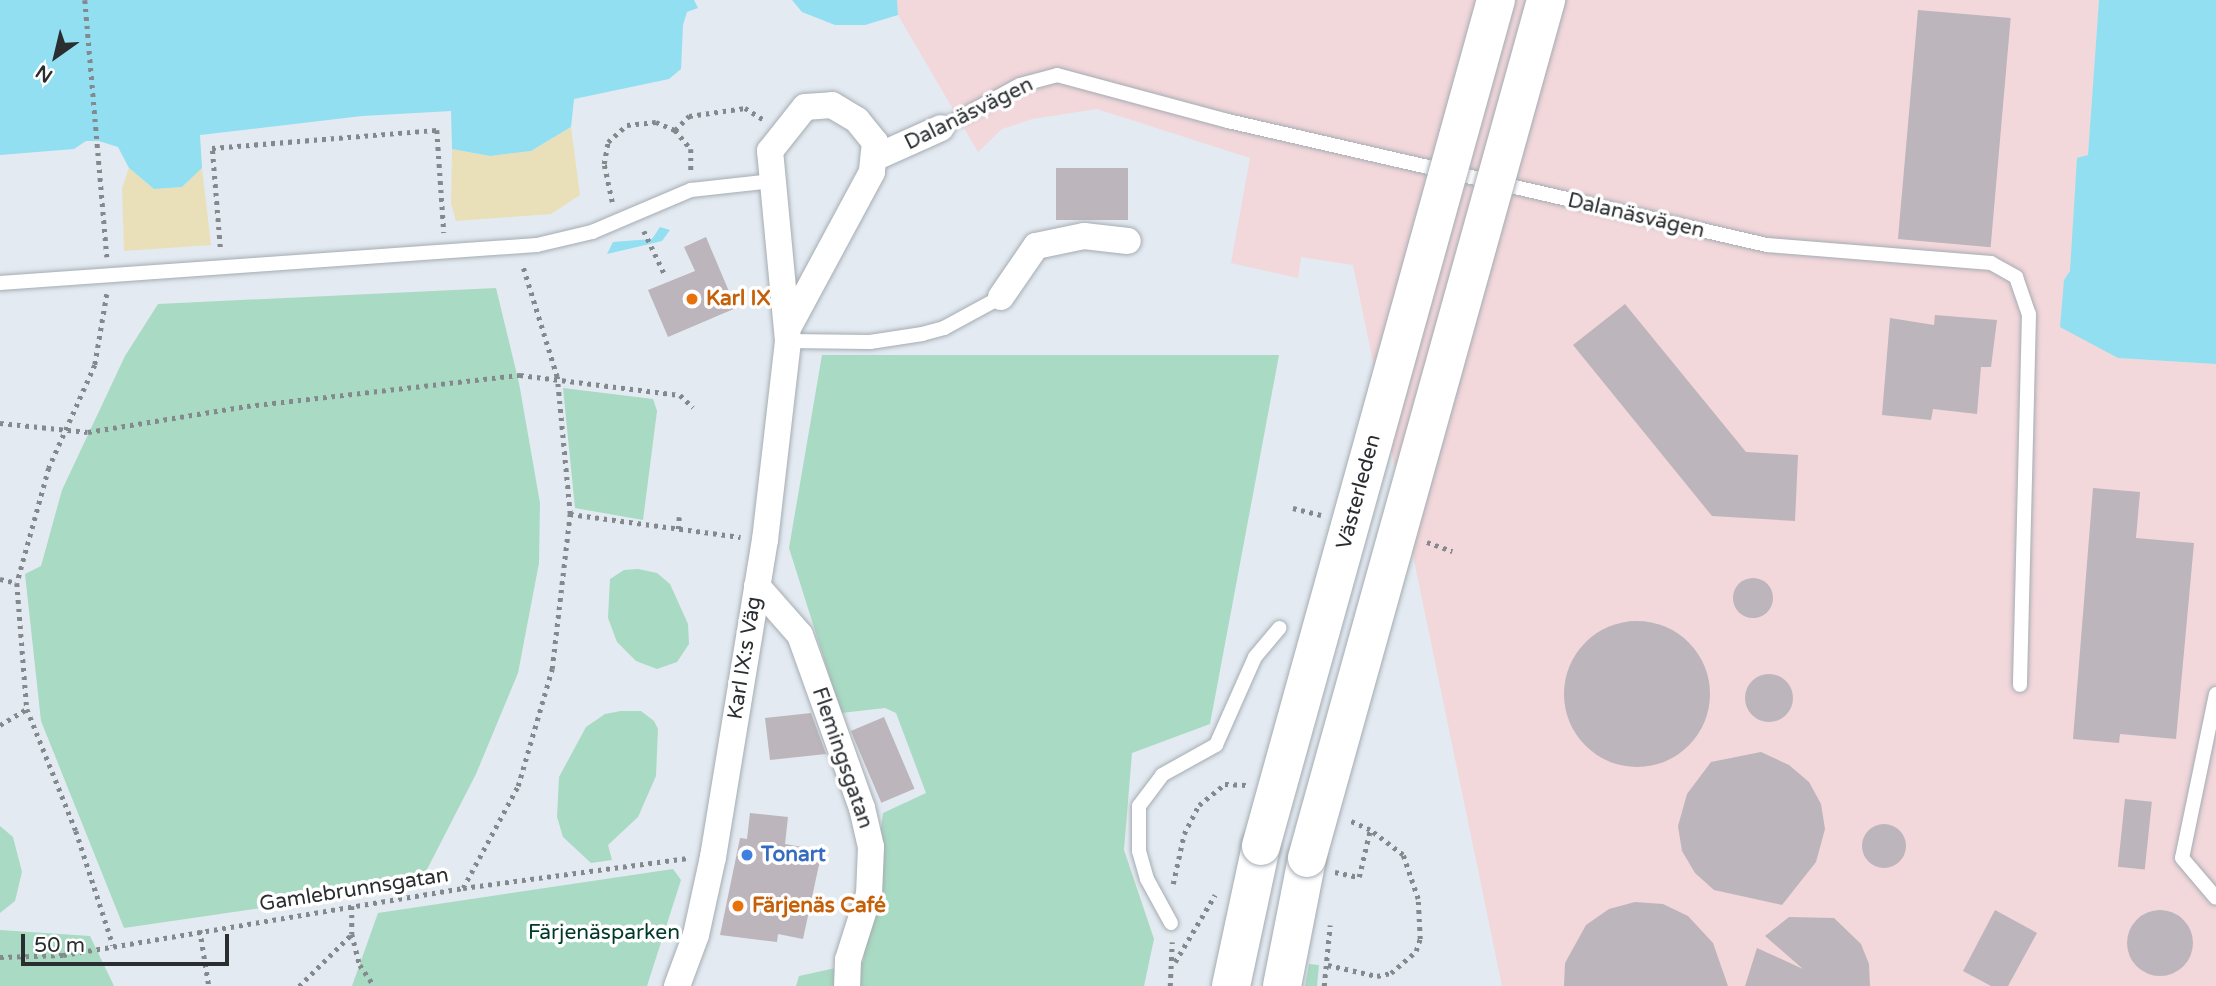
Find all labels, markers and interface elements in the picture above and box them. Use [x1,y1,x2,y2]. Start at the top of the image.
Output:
north arrow [21,21,91,91]
text: N [32,60,57,87]
street label: Dalanäsvägen [901,72,1037,156]
street label: Dalanäsvägen [1565,188,1707,244]
place label: Karl IX [706,286,771,312]
marker: Karl IX [684,291,700,307]
street label: Västerleden [1332,432,1386,552]
street label: Karl IX:s Väg [723,595,767,721]
street label: Flemingsgatan [806,684,878,832]
place label: Tonart [761,842,826,868]
marker: Tonart [739,847,755,863]
street label: Gamlebrunnsgatan [258,863,450,917]
place label: Färjenäs Café [752,893,886,919]
marker: Färjenäs Café [730,898,746,914]
scale bar [24,920,233,964]
park label: Färjenäsparken [528,920,680,946]
text: 50 m [34,933,85,958]

